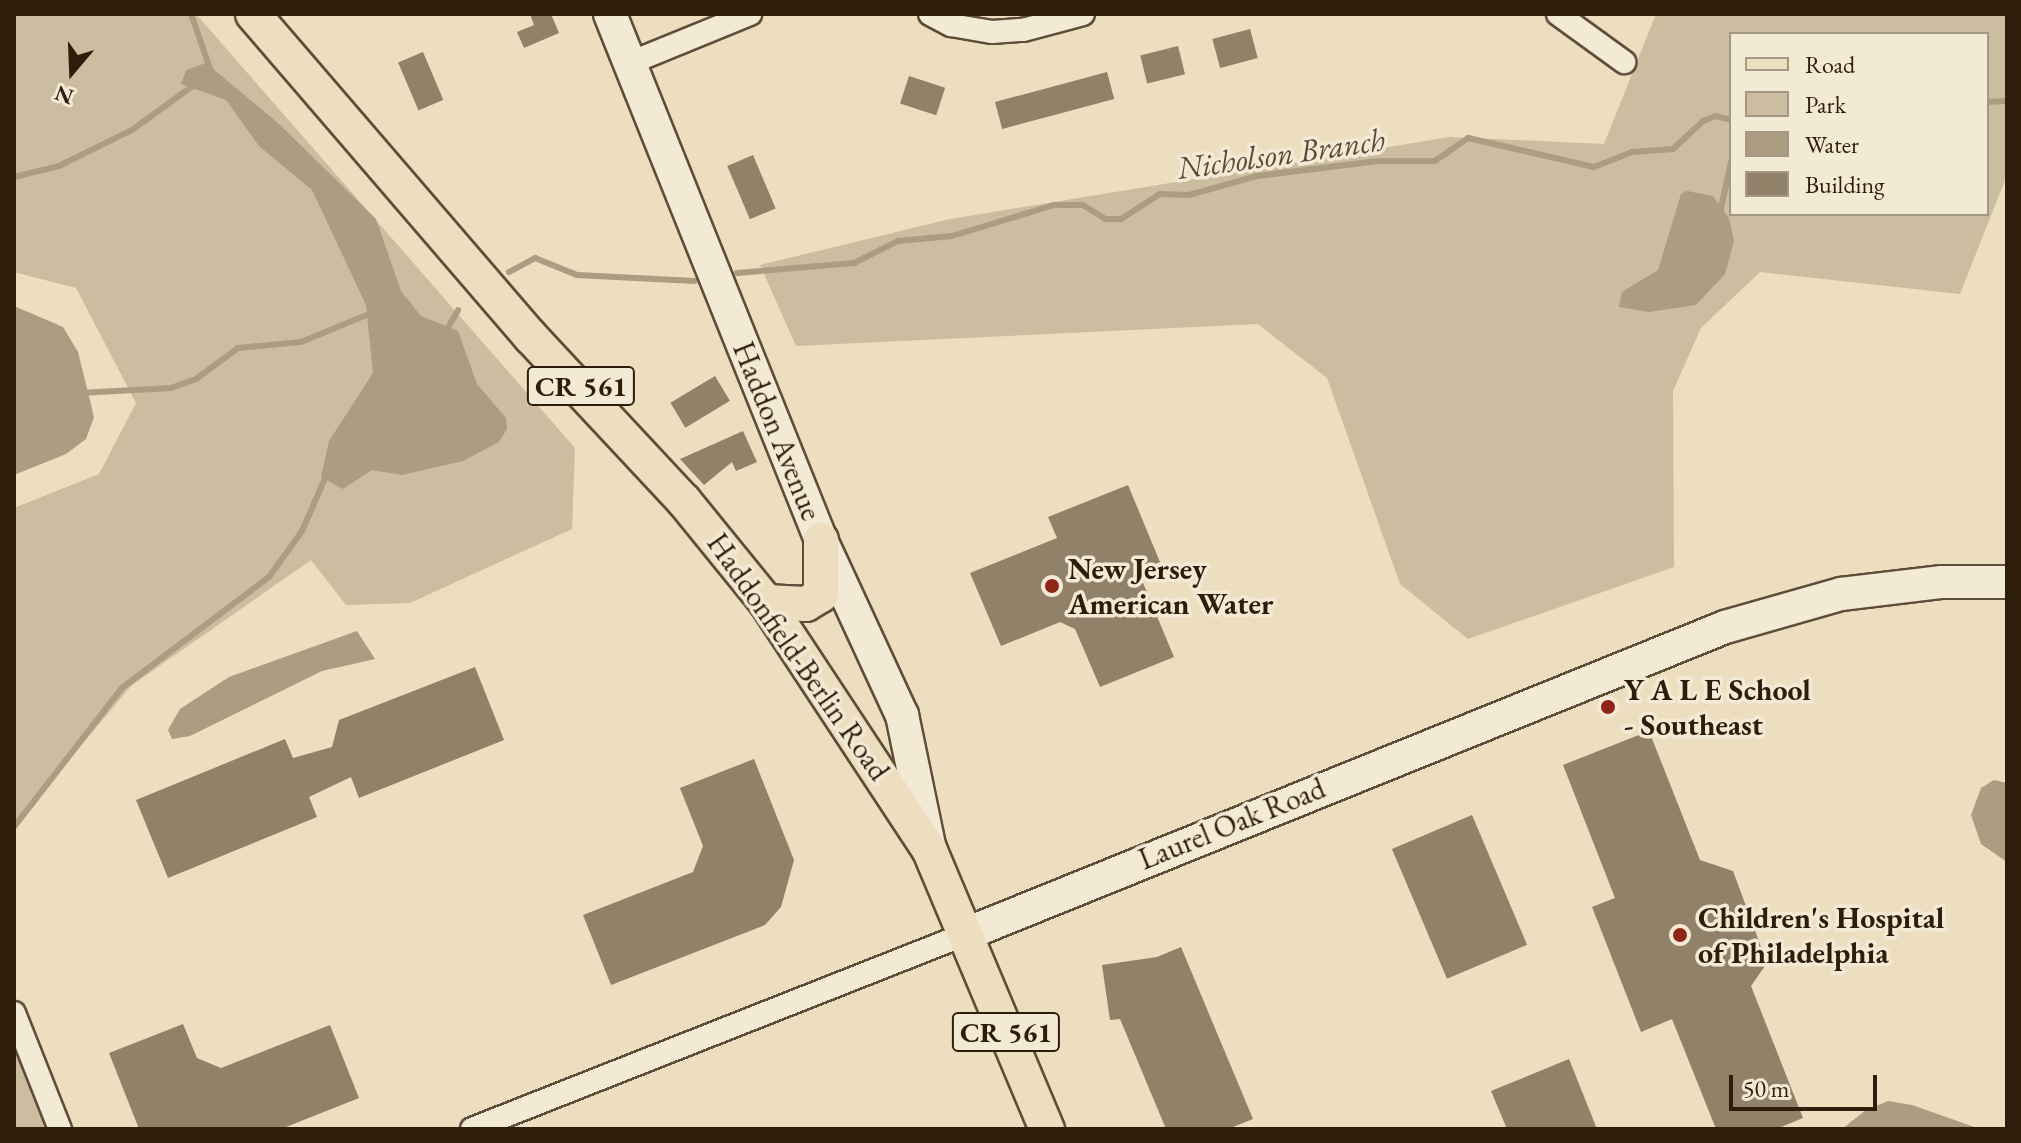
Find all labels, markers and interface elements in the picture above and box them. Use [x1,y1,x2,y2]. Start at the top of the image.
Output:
north arrow [32,32,112,112]
legend [1729,32,1989,216]
text: Road [1805,49,1855,80]
text: N [51,79,77,112]
text: Park [1805,89,1846,120]
water label: Nicholson Branch [1175,120,1387,188]
text: Water [1805,129,1859,160]
text: Building [1805,169,1885,200]
street label: Haddon Avenue [725,336,829,526]
road number: CR 561 [525,362,637,410]
street label: Haddonfield-Berlin Road [699,526,897,788]
place label: New Jersey American Water [1068,551,1273,622]
marker: New Jersey American Water [1043,577,1061,595]
place label: Y A L E School - Southeast [1624,672,1811,742]
marker: Y A L E School - Southeast [1599,698,1617,716]
street label: Laurel Oak Road [1133,770,1331,878]
place label: Children's Hospital of Philadelphia [1698,900,1944,970]
marker: Children's Hospital of Philadelphia [1669,924,1691,946]
road number: CR 561 [950,1008,1062,1056]
scale bar [1733,1059,1881,1109]
text: 50 m [1743,1073,1790,1104]

